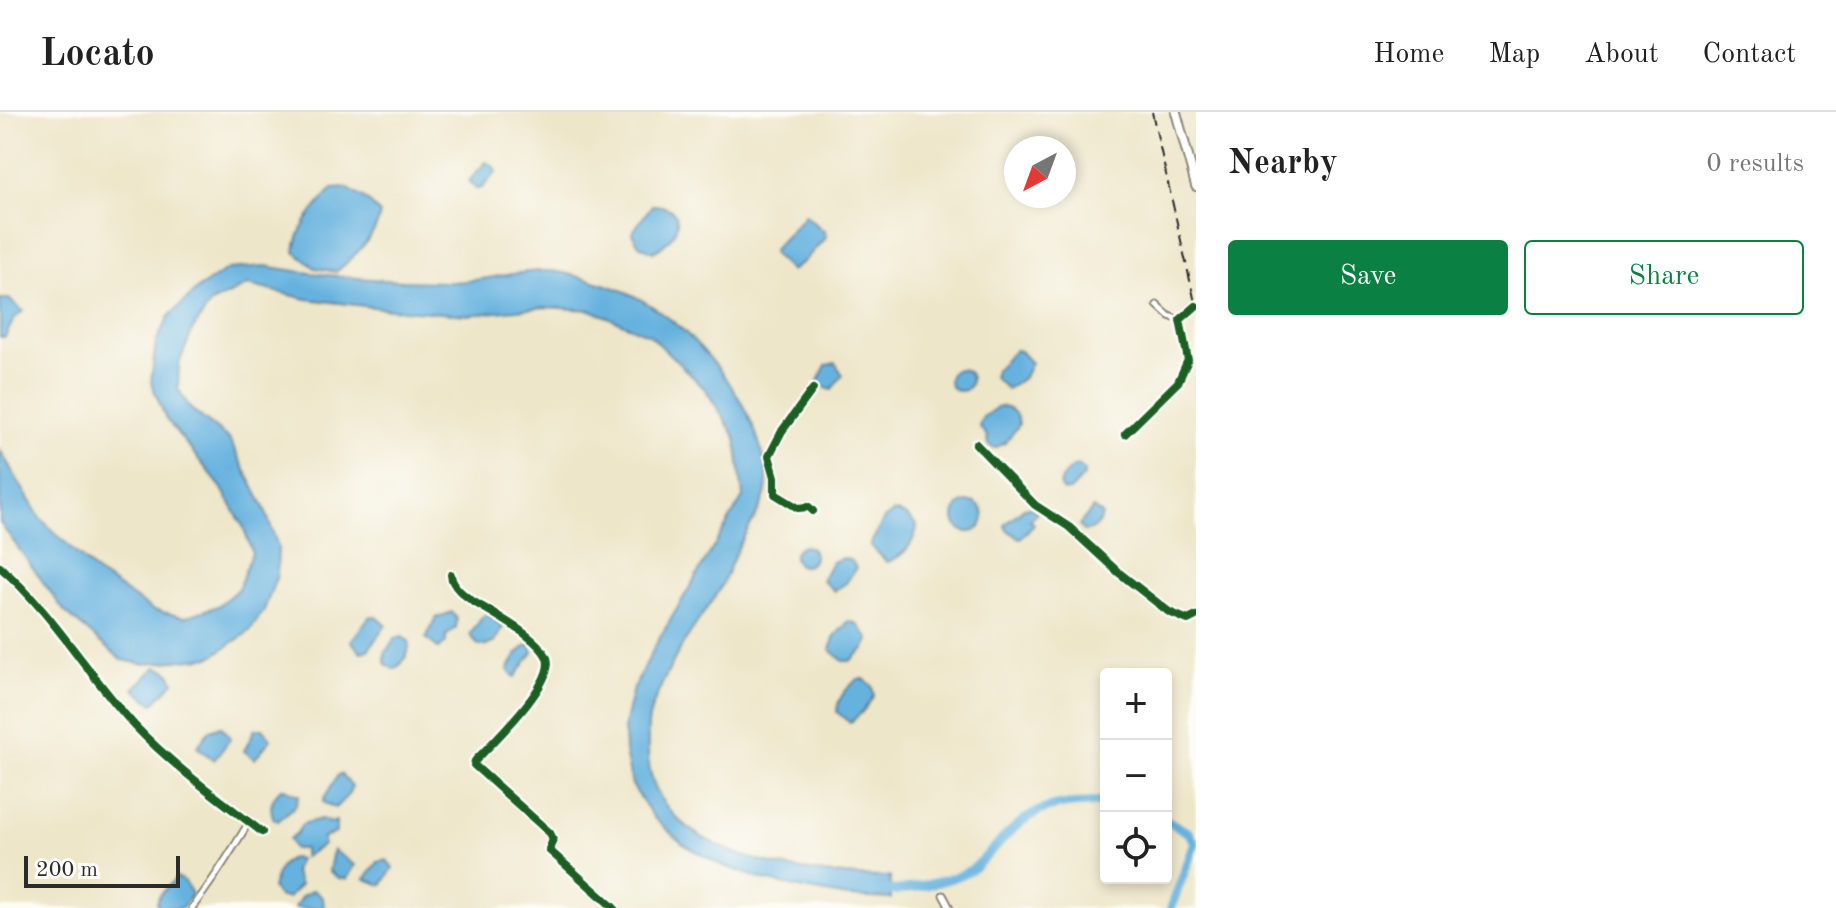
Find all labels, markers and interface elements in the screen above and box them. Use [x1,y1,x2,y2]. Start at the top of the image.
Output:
text: Locato [40,36,155,74]
text: Home [1373,41,1444,69]
text: Map [1488,41,1540,69]
text: About [1584,41,1659,69]
text: Contact [1703,41,1796,69]
north arrow [1004,136,1076,208]
text: Nearby [1228,147,1338,181]
text: 0 results [1706,151,1804,177]
button: Save [1228,240,1508,315]
button: Share [1524,240,1804,315]
map controls [1100,668,1172,884]
button: + [1100,668,1172,740]
button: − [1100,740,1172,812]
button: locate [1100,812,1172,884]
scale bar [24,852,180,888]
text: 200 m [36,859,98,881]

